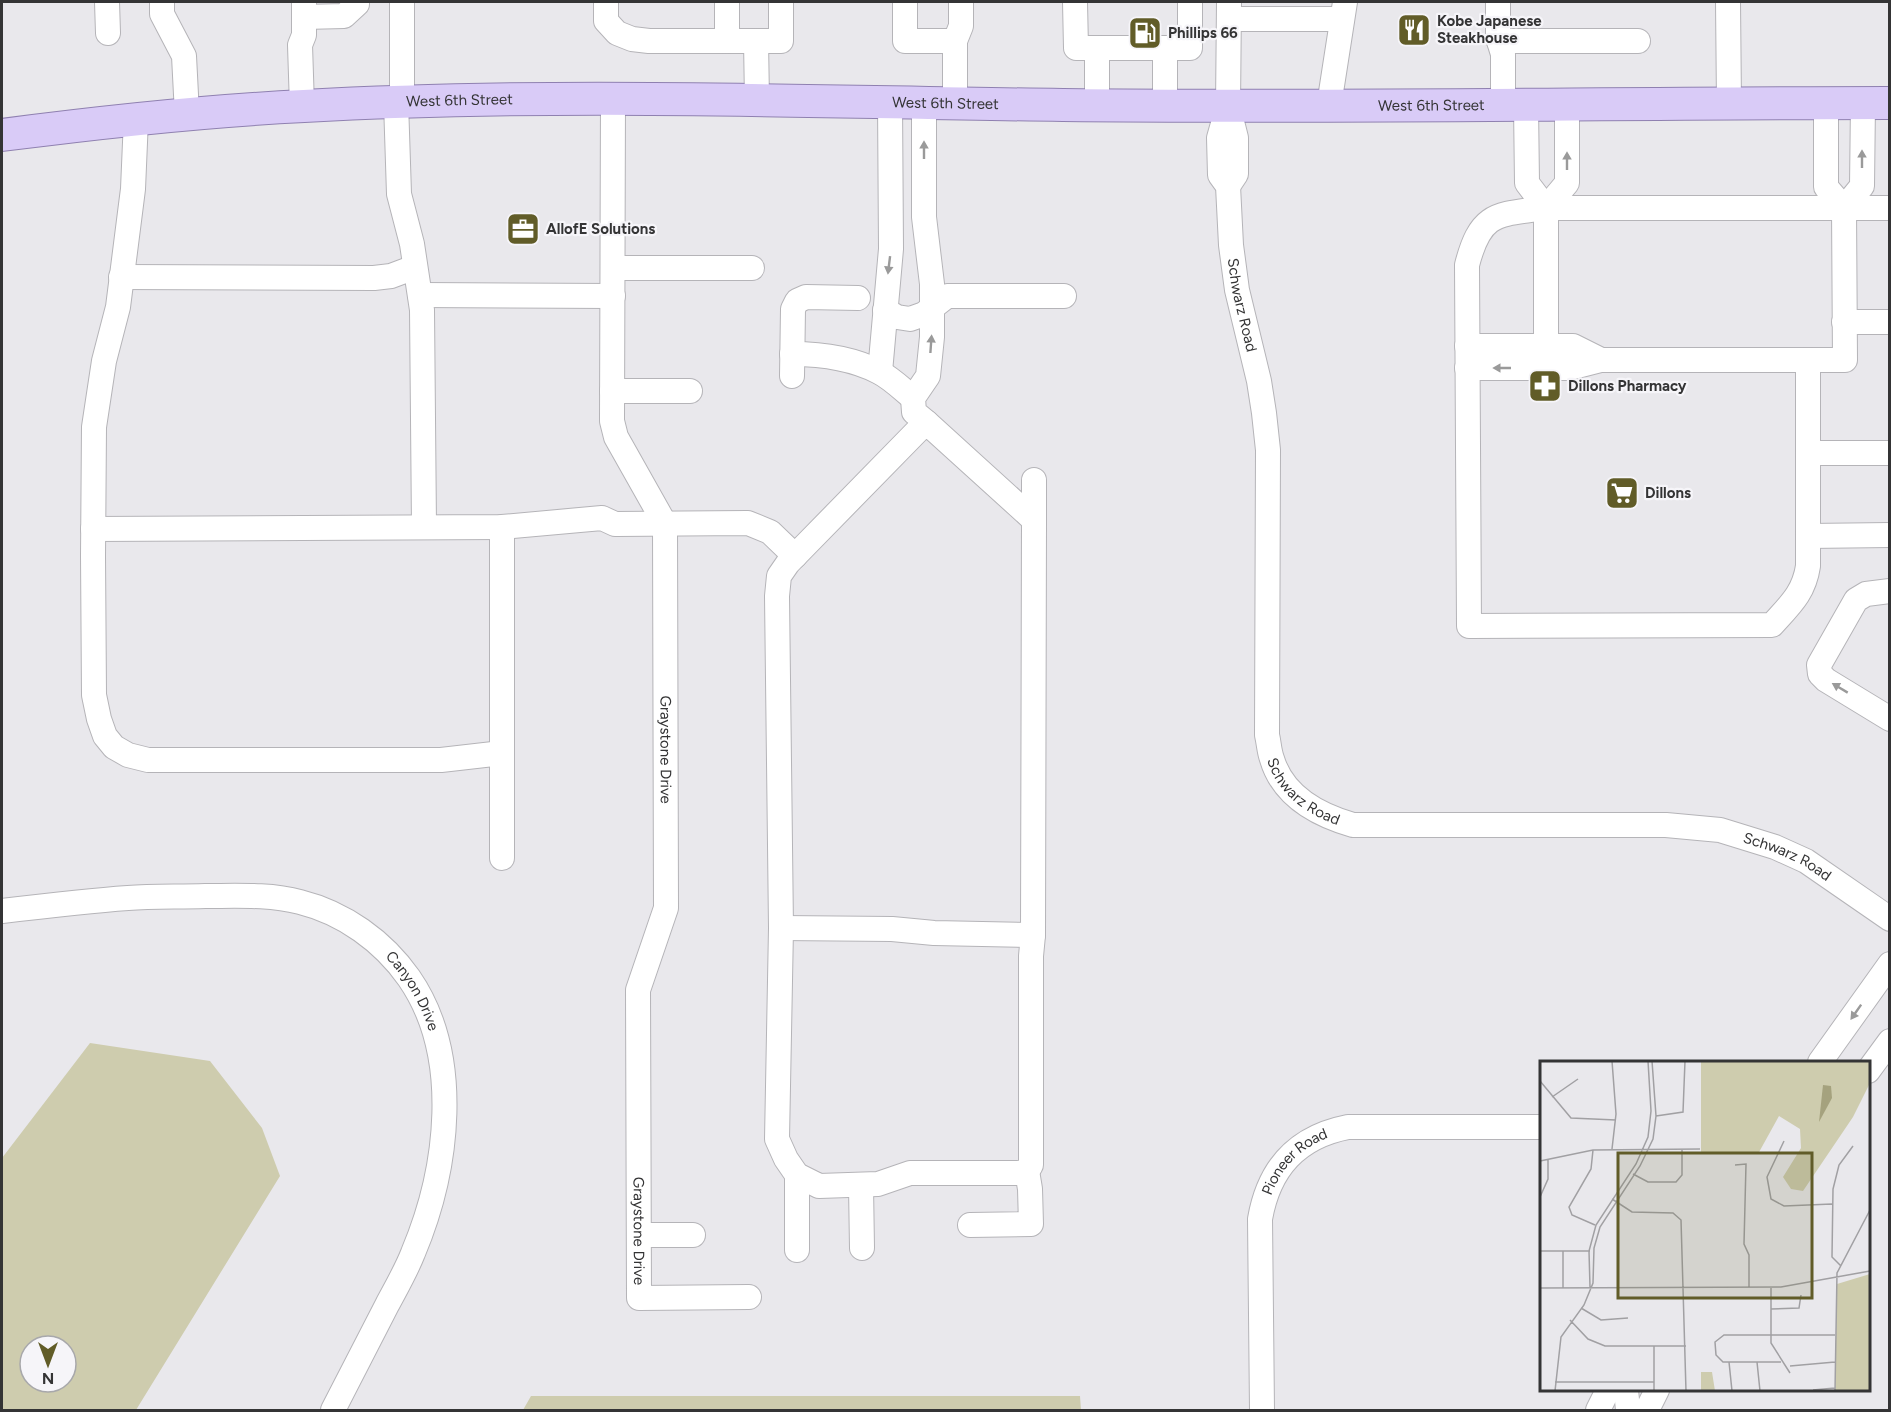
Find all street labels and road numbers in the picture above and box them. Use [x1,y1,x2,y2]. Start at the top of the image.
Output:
street label: West 6th Street [406,90,513,111]
street label: West 6th Street [892,93,999,113]
street label: West 6th Street [1378,96,1485,115]
street label: Schwarz Road [1224,257,1261,354]
street label: Graystone Drive [656,695,675,804]
street label: Schwarz Road [1263,755,1343,829]
street label: Schwarz Road [1741,829,1835,885]
street label: Canyon Drive [382,947,443,1033]
street label: Pioneer Road [1258,1125,1330,1198]
street label: Graystone Drive [630,1177,648,1285]

